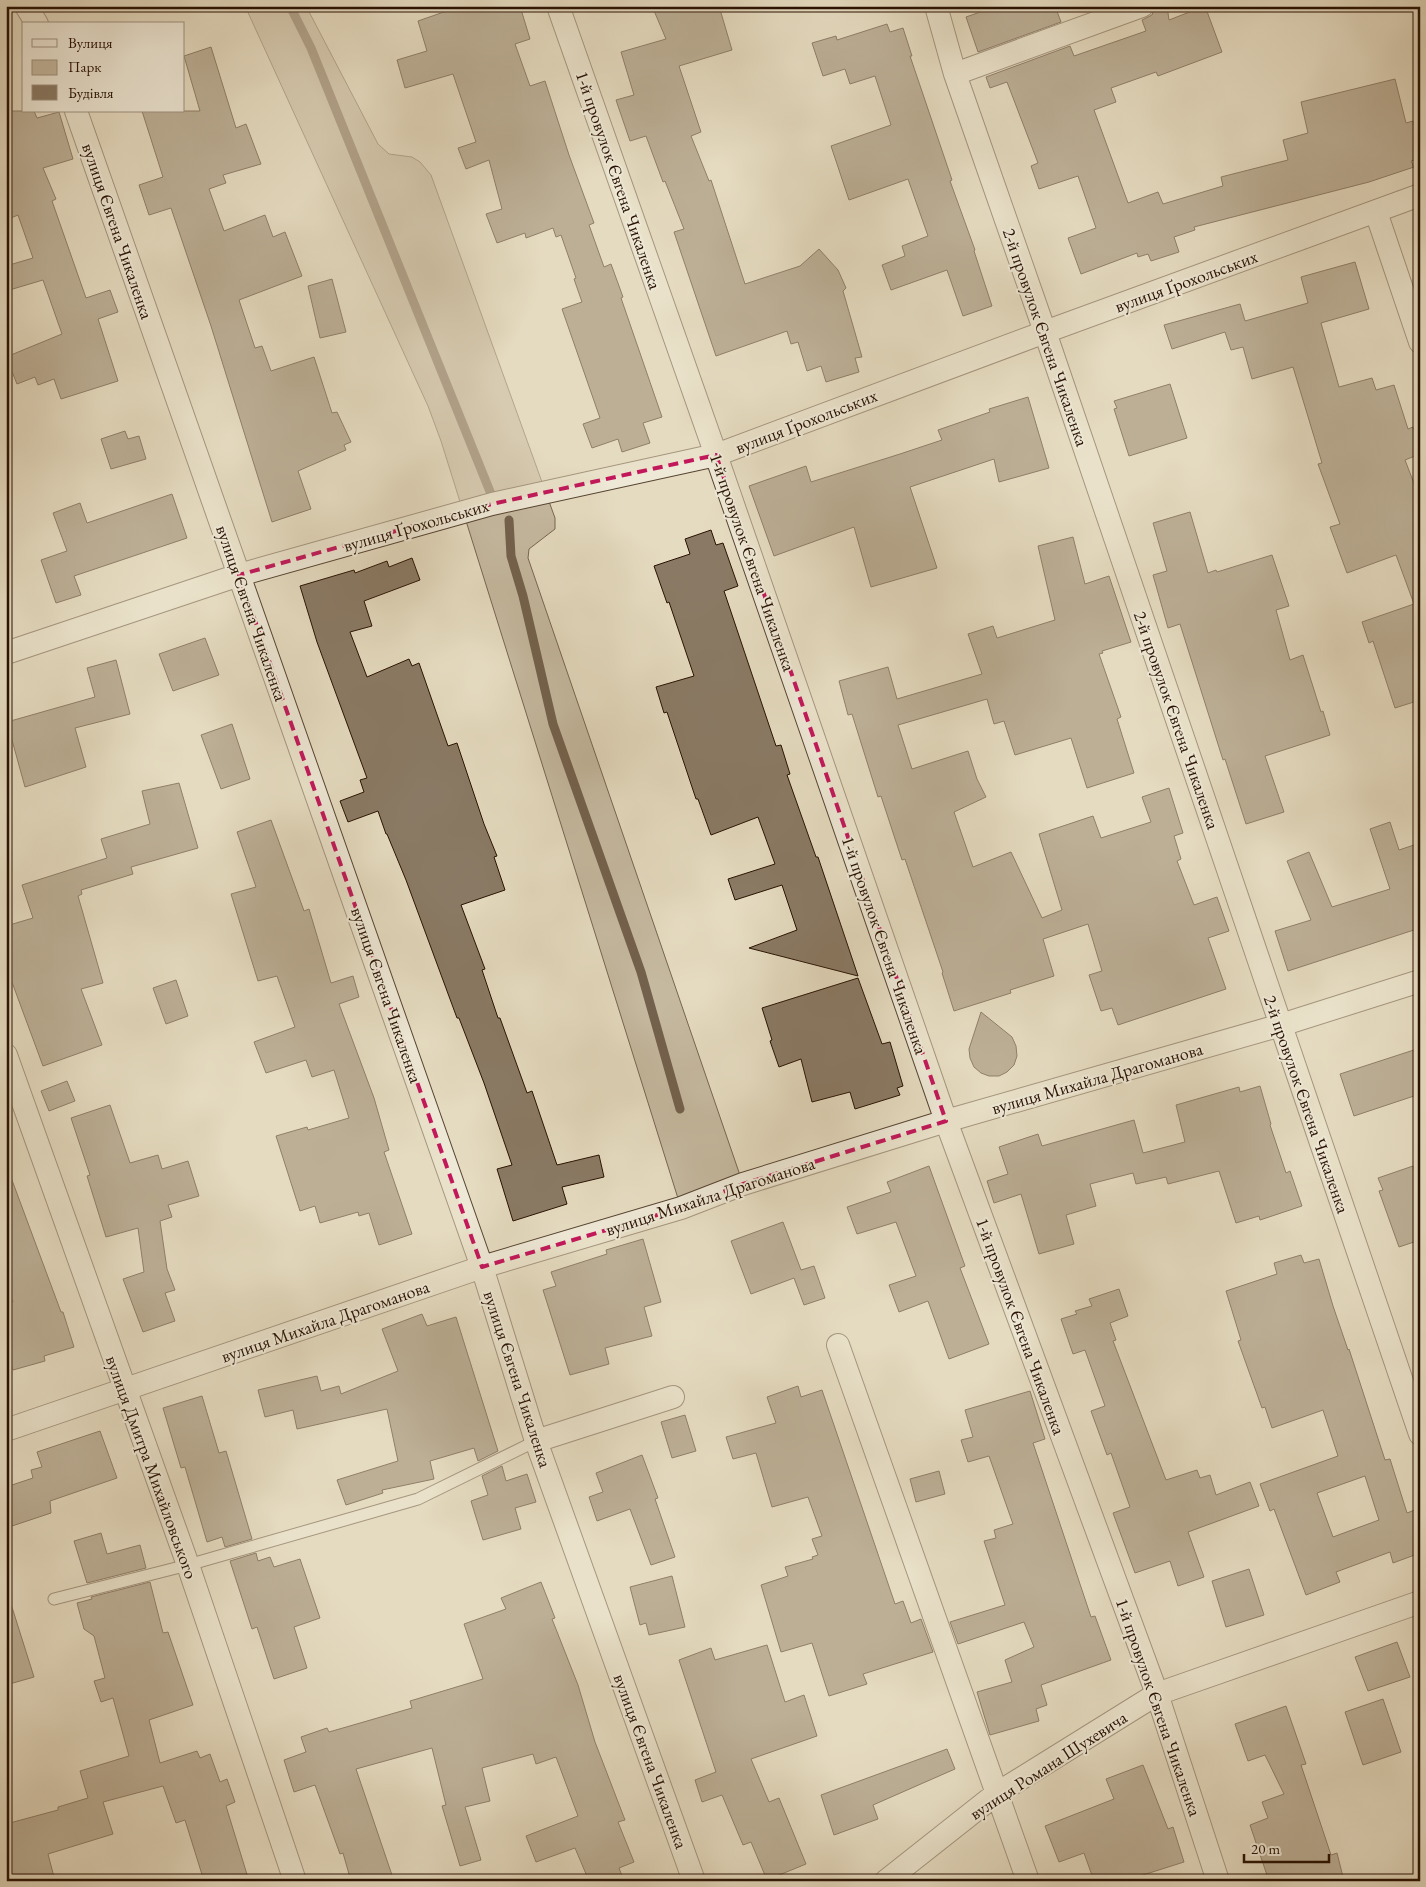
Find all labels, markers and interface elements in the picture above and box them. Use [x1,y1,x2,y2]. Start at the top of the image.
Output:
legend [22,22,185,112]
text: Вулиця [68,33,113,52]
text: Парк [68,57,101,76]
street label: 1-й провулок Євгена Чикаленка [571,68,667,293]
text: Будівля [68,83,114,102]
street label: вулиця Євгена Чикаленка [77,140,159,323]
street label: 2-й провулок Євгена Чикаленка [998,225,1094,450]
street label: вулиця Ґрохольських [1111,244,1261,318]
street label: вулиця Ґрохольських [732,383,881,459]
street label: 1-й провулок Євгена Чикаленка [705,450,801,675]
street label: вулиця Ґрохольських [341,493,492,557]
street label: вулиця Євгена Чикаленка [211,522,293,705]
street label: 2-й провулок Євгена Чикаленка [1129,608,1225,833]
street label: 1-й провулок Євгена Чикаленка [837,833,933,1058]
street label: вулиця Євгена Чикаленка [346,904,428,1087]
street label: 2-й провулок Євгена Чикаленка [1259,992,1355,1217]
street label: вулиця Михайла Драгоманова [989,1037,1206,1119]
street label: вулиця Михайла Драгоманова [602,1151,818,1241]
street label: 1-й провулок Євгена Чикаленка [971,1214,1071,1438]
street label: вулиця Михайла Драгоманова [218,1274,433,1367]
street label: вулиця Євгена Чикаленка [479,1288,558,1471]
street label: вулиця Дмитра Михайловського [101,1352,203,1582]
street label: 1-й провулок Євгена Чикаленка [1111,1595,1207,1820]
street label: вулиця Євгена Чикаленка [609,1670,694,1852]
street label: вулиця Романа Шухевича [965,1705,1132,1825]
scale bar [1244,1832,1328,1864]
text: 20 m [1251,1839,1280,1858]

